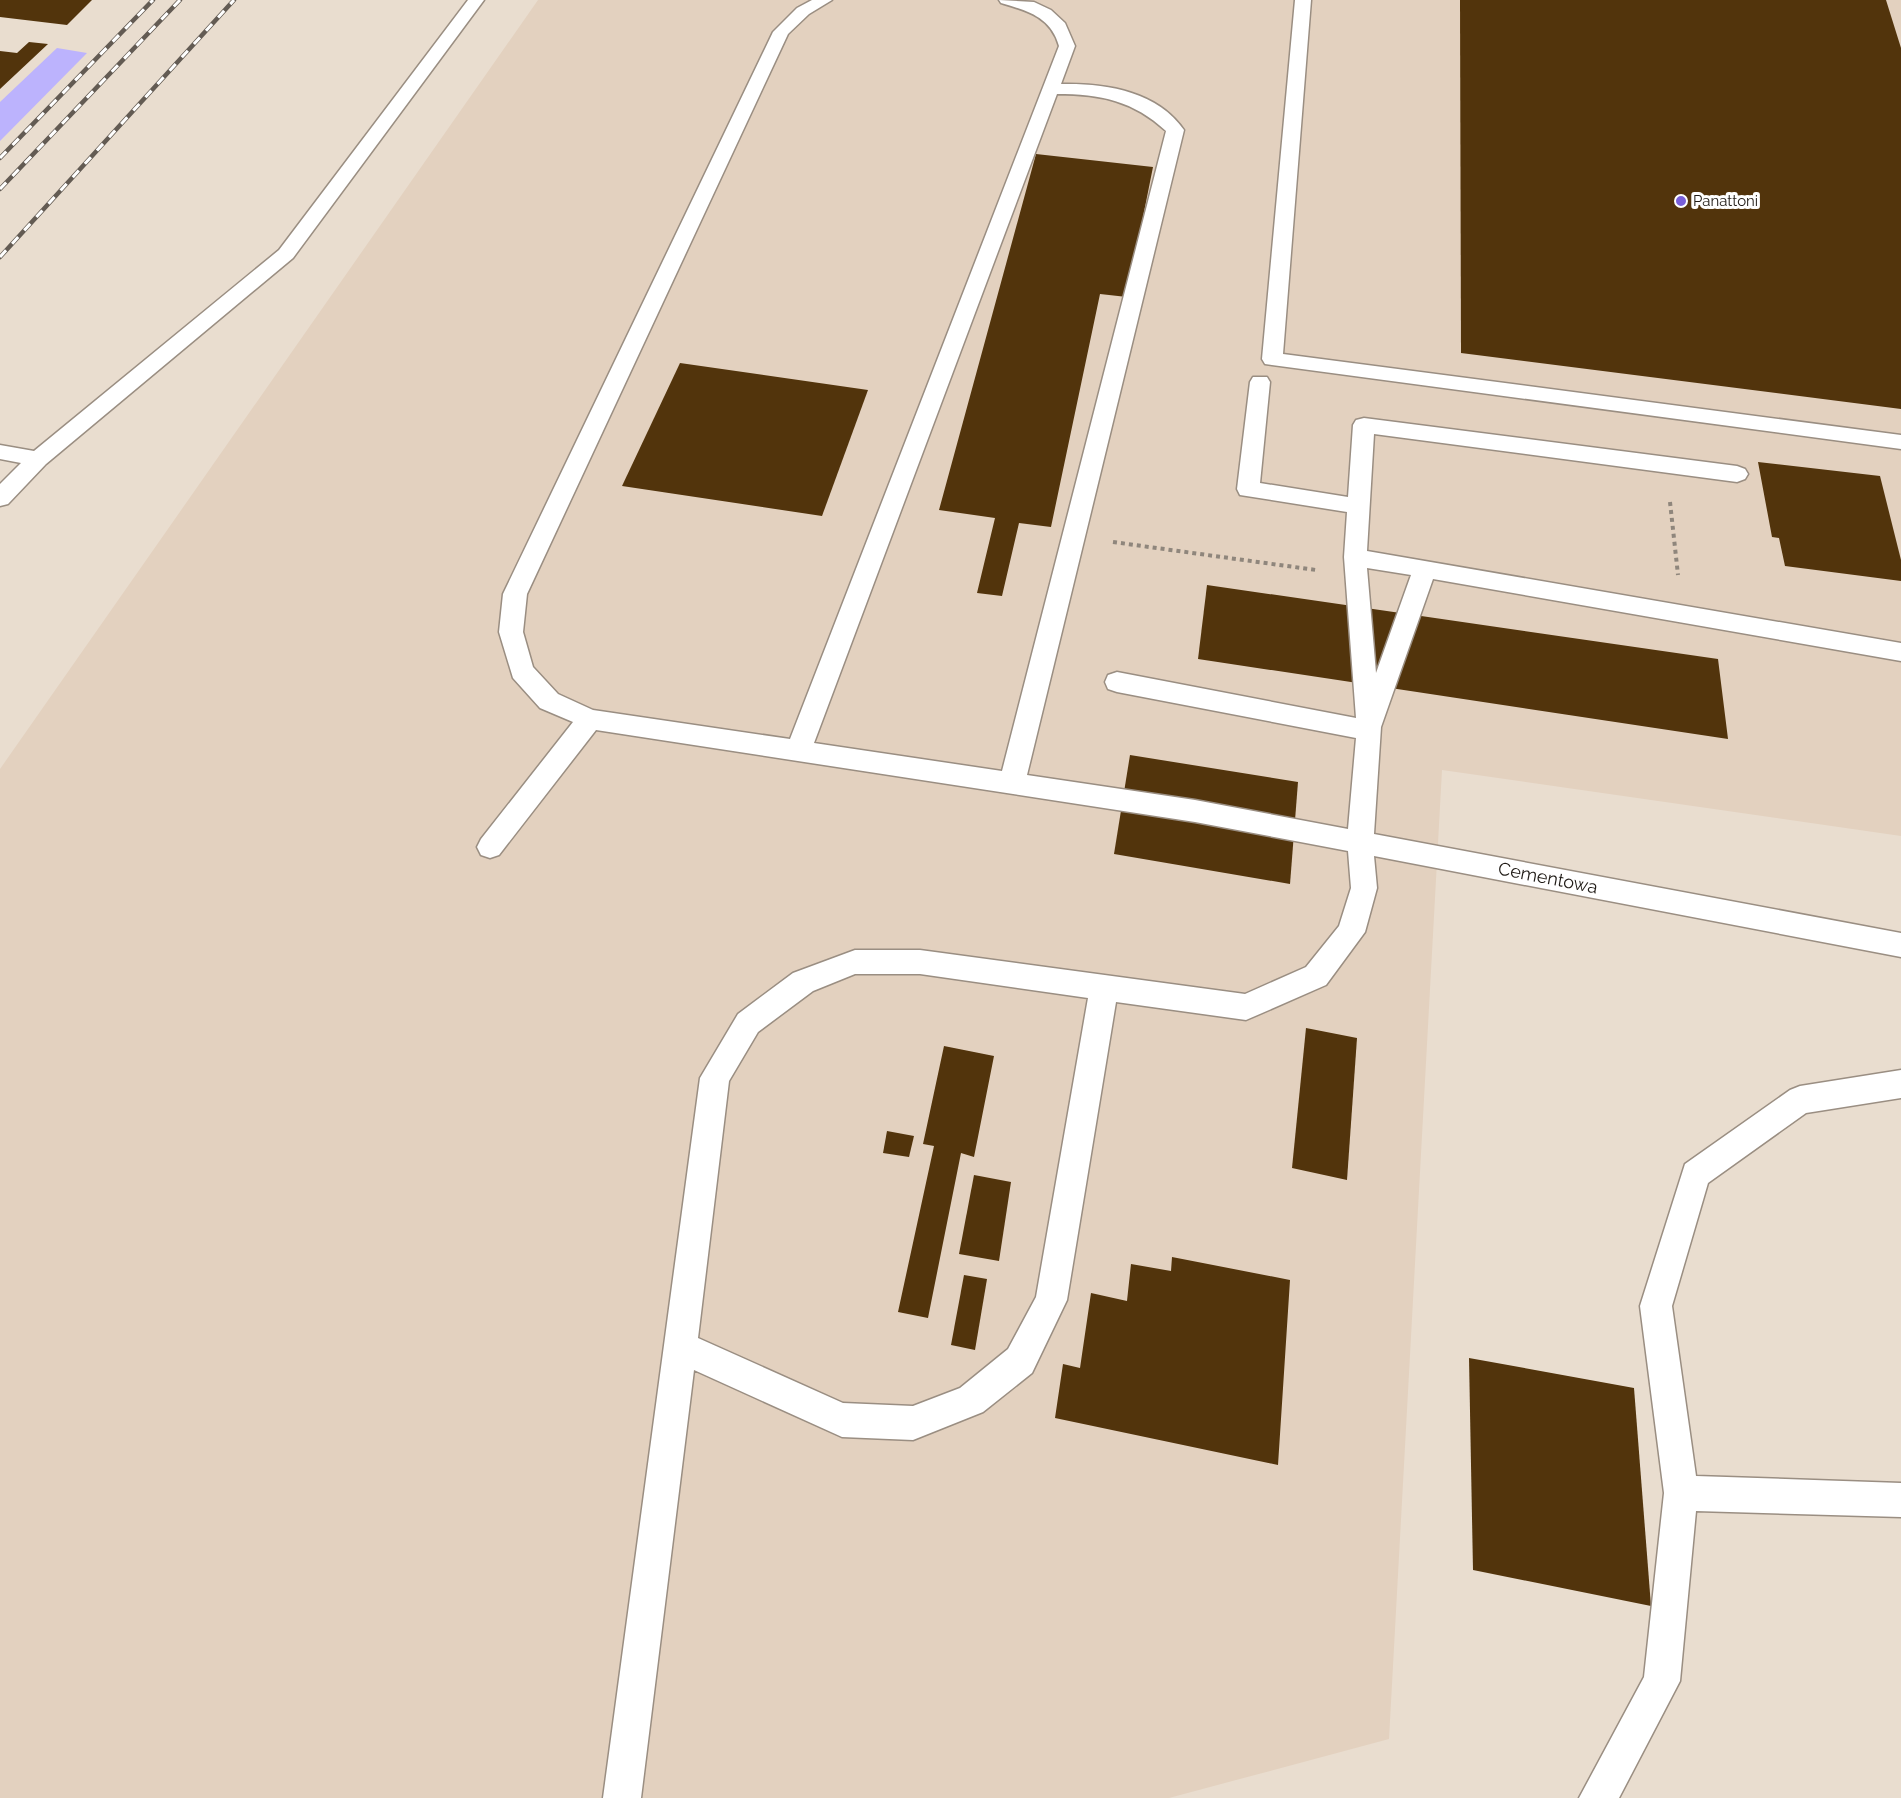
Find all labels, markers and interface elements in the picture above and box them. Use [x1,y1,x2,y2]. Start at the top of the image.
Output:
place label: Panattoni [1693,192,1758,210]
marker: Panattoni [1674,194,1688,208]
street label: Cementowa [1497,858,1600,897]

